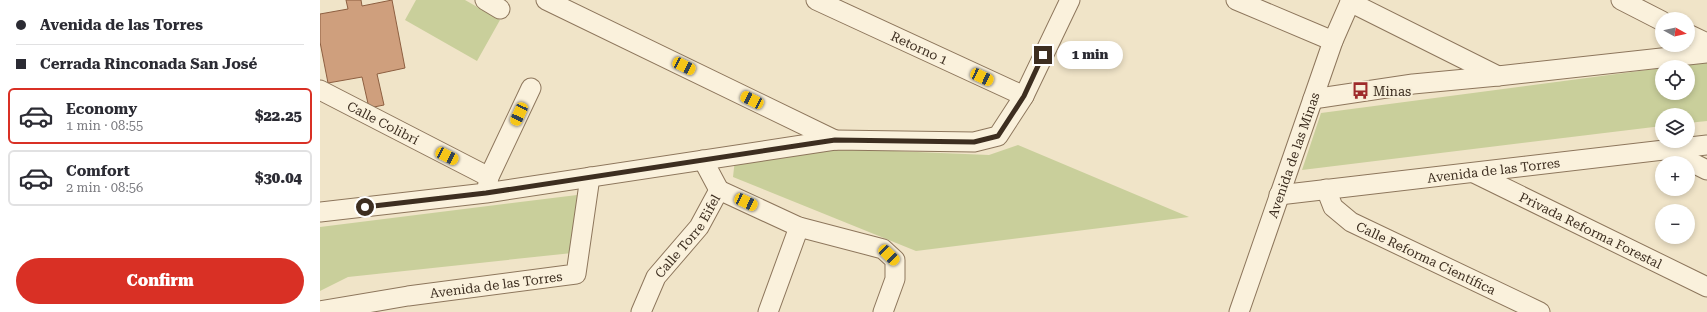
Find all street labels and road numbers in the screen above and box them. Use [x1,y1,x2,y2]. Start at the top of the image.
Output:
street label: Retorno 1 [889,28,950,67]
street label: Avenida de las Minas [1265,90,1322,220]
street label: Calle Colibrí [345,98,421,147]
street label: Avenida de las Torres [1426,155,1561,185]
street label: Privada Reforma Forestal [1517,189,1665,271]
street label: Calle Torre Eifel [651,192,723,281]
street label: Calle Reforma Científica [1354,218,1498,297]
street label: Avenida de las Torres [429,268,563,301]

